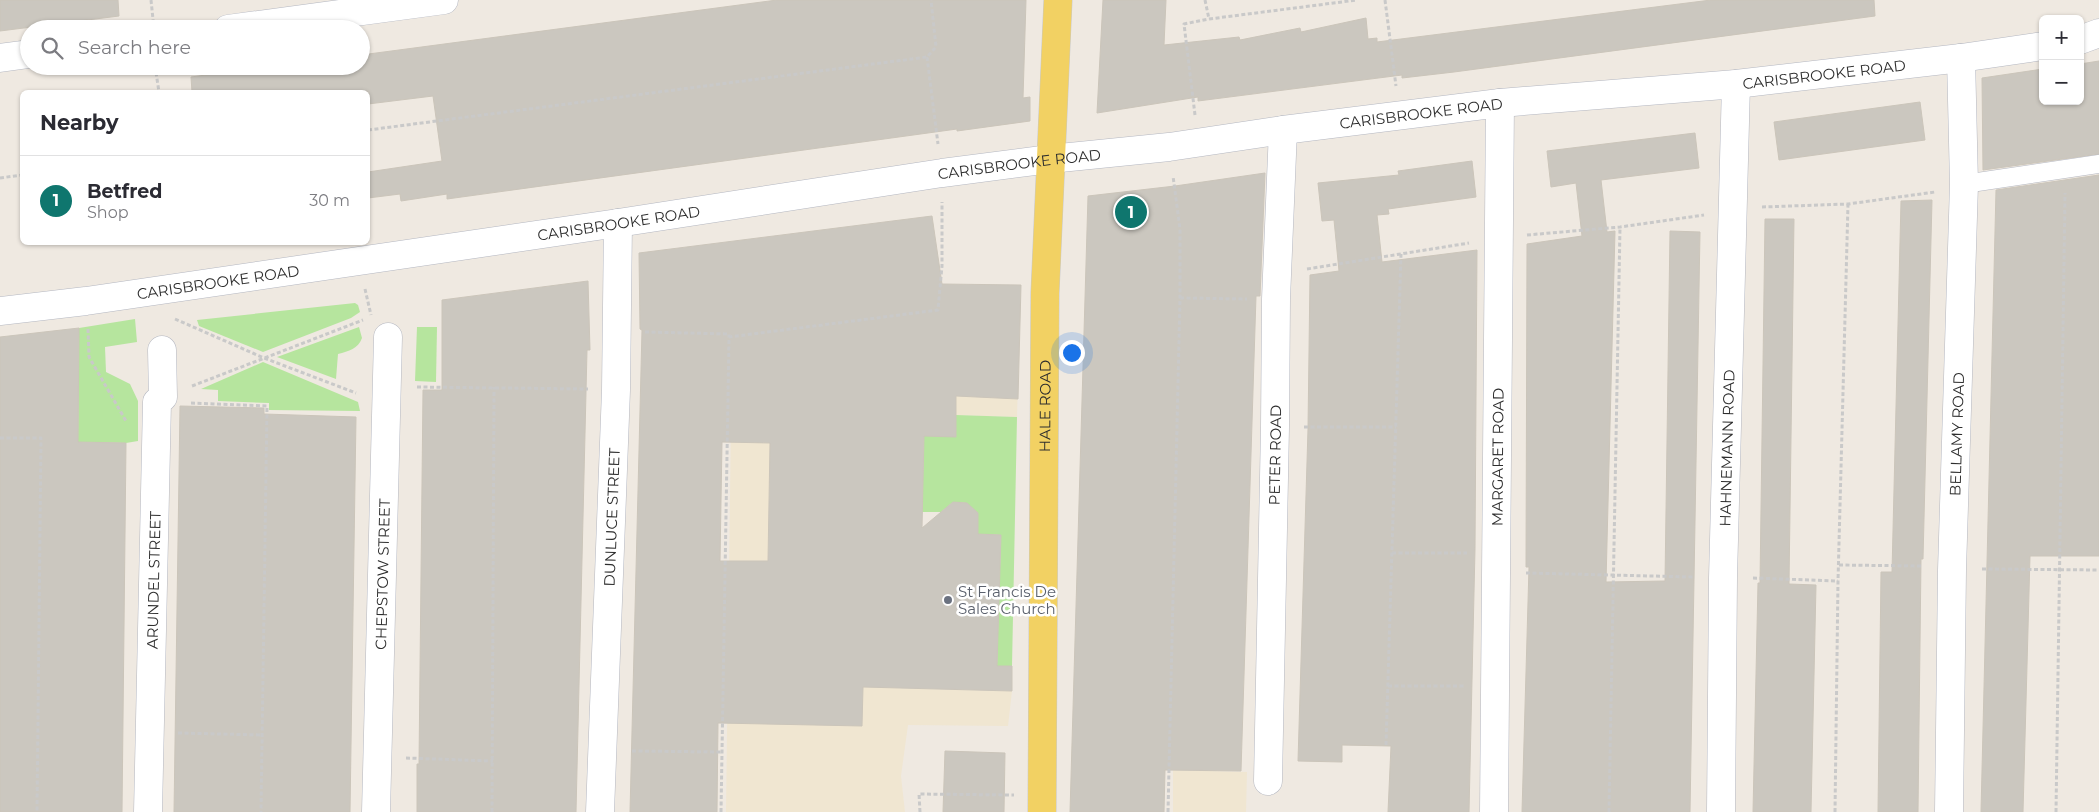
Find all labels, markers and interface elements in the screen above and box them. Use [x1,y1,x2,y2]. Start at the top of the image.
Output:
map controls [2039,15,2084,105]
button: + [2039,15,2084,60]
search box [20,20,370,75]
icon: search [38,34,66,62]
text: Search here [78,36,191,59]
street label: CARISBROOKE ROAD [1741,55,1907,93]
button: − [2039,60,2084,105]
street label: CARISBROOKE ROAD [1338,93,1504,132]
text: Nearby [40,110,119,135]
street label: CARISBROOKE ROAD [937,144,1102,183]
text: Betfred [87,180,162,203]
text: 1 [53,191,59,210]
text: 30 m [309,191,350,210]
pin: 1 [1115,193,1147,231]
street label: CARISBROOKE ROAD [536,201,701,244]
text: Shop [87,203,129,222]
street label: CARISBROOKE ROAD [135,260,301,303]
your location [1059,340,1085,366]
street label: HALE ROAD [1035,360,1054,452]
street label: HAHNEMANN ROAD [1715,369,1738,527]
street label: BELLAMY ROAD [1945,372,1968,496]
street label: MARGARET ROAD [1487,388,1507,526]
street label: PETER ROAD [1264,405,1285,506]
street label: DUNLUCE STREET [599,447,623,587]
street label: CHEPSTOW STREET [371,498,393,650]
street label: ARUNDEL STREET [142,510,164,649]
place label: St Francis De Sales Church [958,582,1056,618]
marker: St Francis De Sales Church [942,594,954,606]

